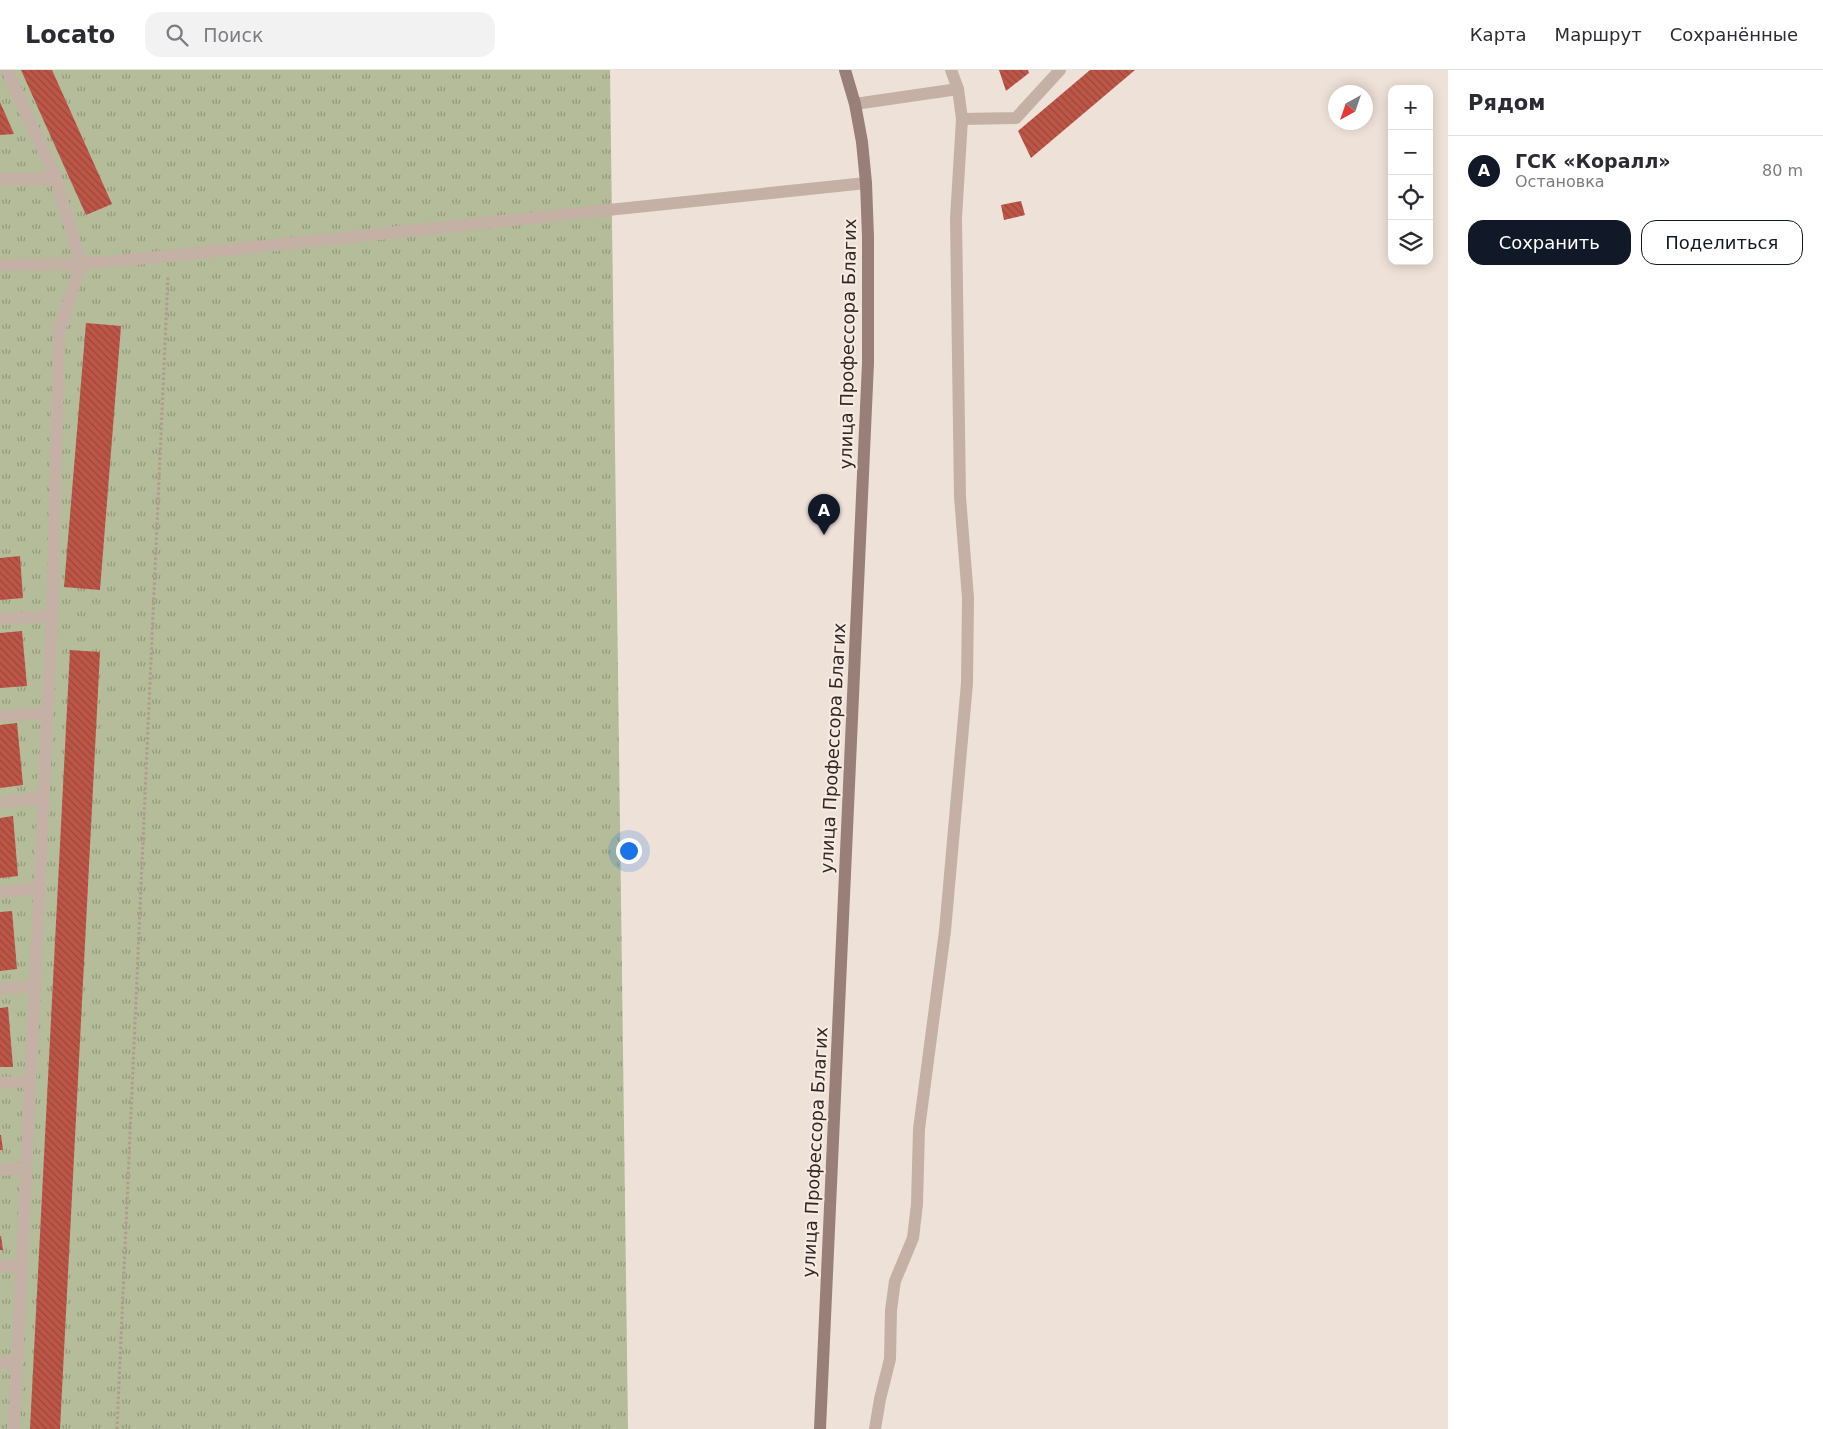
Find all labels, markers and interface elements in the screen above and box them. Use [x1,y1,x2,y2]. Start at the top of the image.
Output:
search box [145,12,495,57]
text: Locato [25,21,115,49]
icon: search [163,21,191,49]
text: Поиск [203,24,263,46]
text: Карта [1470,24,1527,45]
text: Маршрут [1555,24,1642,45]
text: Сохранённые [1670,24,1798,45]
north arrow [1328,85,1373,130]
map controls [1388,85,1433,265]
button: + [1388,85,1433,130]
text: Рядом [1468,91,1545,115]
button: − [1388,130,1433,175]
text: ГСК «Коралл» [1515,150,1671,172]
text: A [1478,161,1490,180]
text: 80 m [1762,161,1803,180]
text: Остановка [1515,172,1605,191]
button: locate [1388,175,1433,220]
street label: улица Профессора Благих [835,218,860,470]
button: layers [1388,220,1433,265]
button: Сохранить [1468,220,1631,265]
button: Поделиться [1641,220,1803,265]
pin: A [808,494,840,535]
street label: улица Профессора Благих [815,622,850,874]
your location [616,838,642,864]
street label: улица Профессора Благих [797,1026,832,1278]

